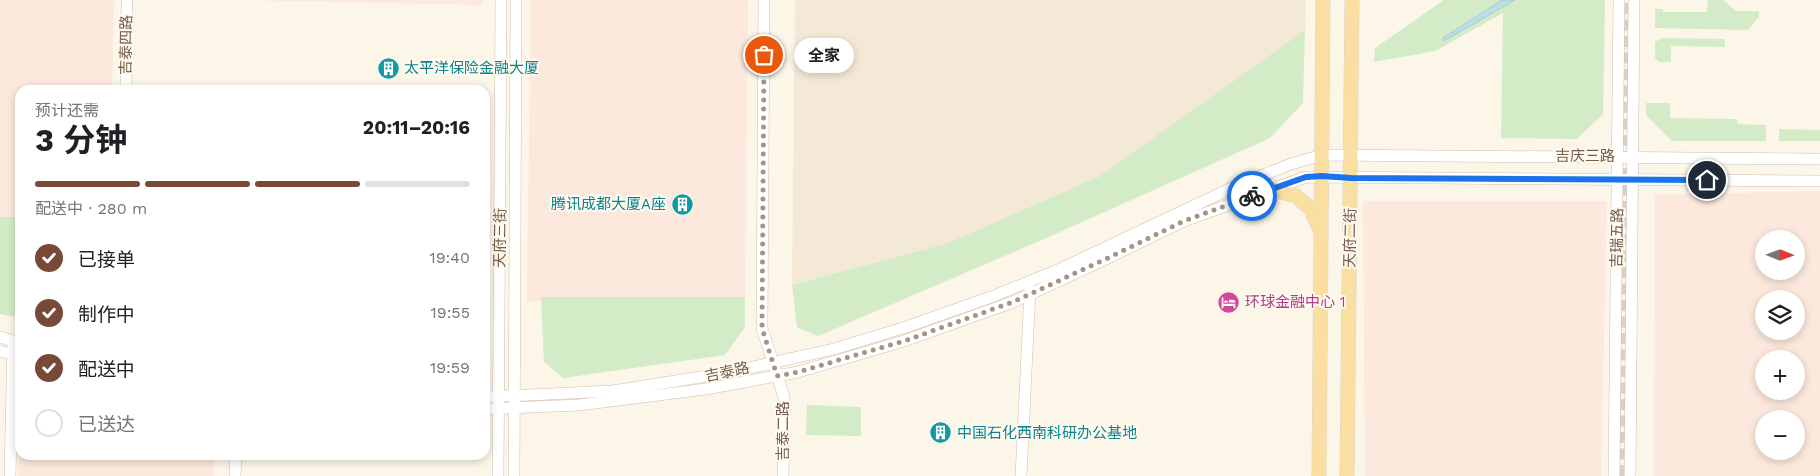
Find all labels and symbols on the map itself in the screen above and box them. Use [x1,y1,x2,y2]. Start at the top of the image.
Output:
street label: 吉泰四路 [116,15,136,75]
pin [743,34,785,76]
callout: 全家 [794,38,854,72]
building icon: 太平洋保险金融大厦 [376,56,400,80]
place label: 太平洋保险金融大厦 [404,59,539,77]
street label: 吉庆三路 [1555,147,1615,165]
pin [1686,159,1728,201]
courier [1227,171,1277,221]
building icon: 腾讯成都大厦A座 [670,192,694,216]
place label: 腾讯成都大厦A座 [551,195,666,213]
street label: 天府三街 [490,208,510,268]
street label: 天府二街 [1340,208,1360,268]
street label: 吉瑞五路 [1607,208,1627,268]
north arrow [1755,230,1805,280]
hotel icon: 环球金融中心 1 [1217,290,1241,314]
place label: 环球金融中心 1 [1245,293,1346,311]
street label: 吉泰路 [703,359,751,385]
street label: 吉泰二路 [774,401,792,461]
building icon: 中国石化西南科研办公基地 [929,421,953,445]
place label: 中国石化西南科研办公基地 [957,424,1137,442]

